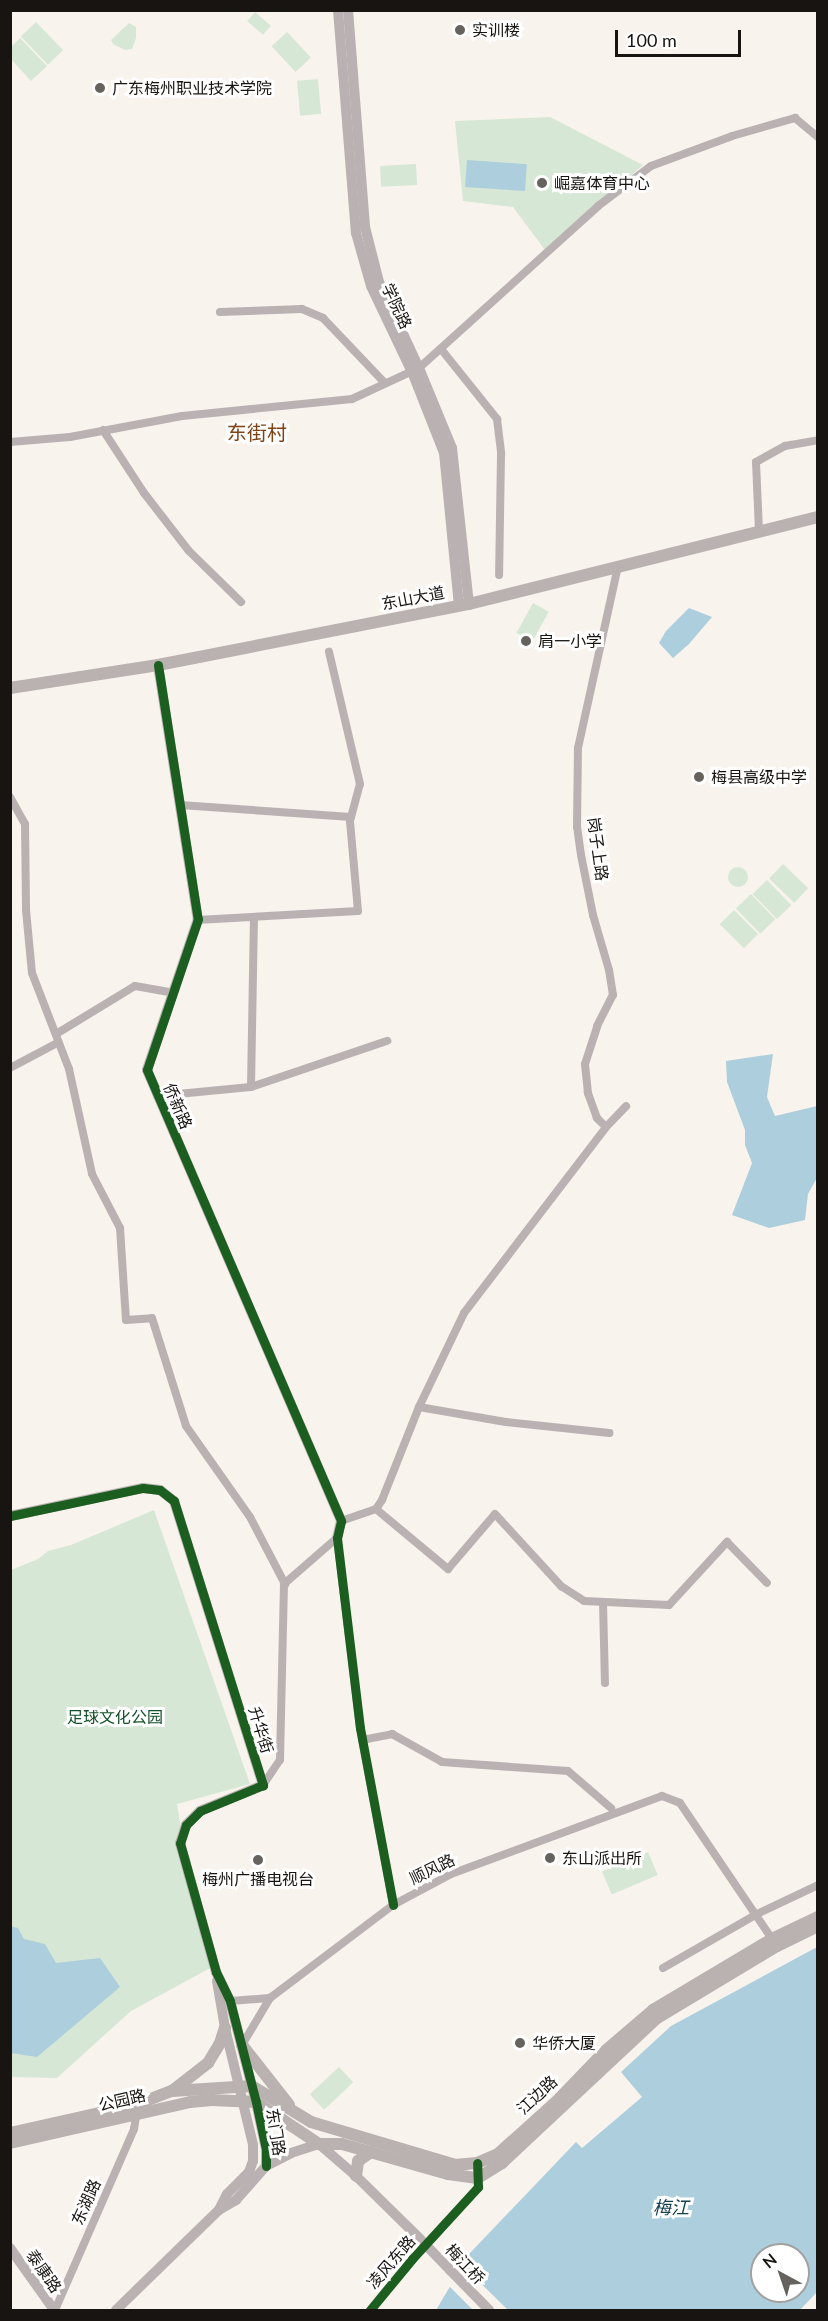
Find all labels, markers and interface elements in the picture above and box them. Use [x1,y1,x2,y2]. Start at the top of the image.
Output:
scale bar [618,18,744,56]
place label: 实训楼 [472,20,520,40]
marker: 实训楼 [453,23,467,37]
text: 100 m [626,29,677,51]
place label: 广东梅州职业技术学院 [112,78,272,98]
marker: 广东梅州职业技术学院 [93,81,107,95]
place label: 崛嘉体育中心 [554,173,650,193]
marker: 崛嘉体育中心 [535,176,549,190]
street label: 学院路 [378,280,416,332]
district label: 东街村 [227,420,287,444]
street label: 东山大道 [380,582,446,614]
place label: 肩一小学 [538,631,602,651]
marker: 肩一小学 [519,634,533,648]
place label: 梅县高级中学 [711,767,807,787]
marker: 梅县高级中学 [692,770,706,784]
street label: 岗子上路 [584,816,612,882]
street label: 侨新路 [160,1080,196,1132]
street label: 升华街 [245,1704,277,1756]
park label: 足球文化公园 [67,1707,163,1727]
place label: 东山派出所 [562,1848,642,1868]
street label: 顺风路 [406,1850,458,1888]
marker: 东山派出所 [543,1851,557,1865]
marker: 梅州广播电视台 [251,1853,265,1867]
place label: 梅州广播电视台 [202,1869,314,1889]
place label: 华侨大厦 [532,2033,596,2053]
marker: 华侨大厦 [513,2036,527,2050]
street label: 江边路 [513,2072,561,2118]
street label: 公园路 [96,2085,148,2115]
street label: 东门路 [263,2107,289,2157]
street label: 东湖路 [67,2176,105,2228]
water label: 梅江 [653,2196,689,2218]
street label: 凌风东路 [363,2232,419,2292]
street label: 梅江桥 [441,2240,489,2288]
north arrow [750,2243,810,2303]
street label: 泰康路 [22,2246,66,2296]
text: N [759,2249,780,2272]

